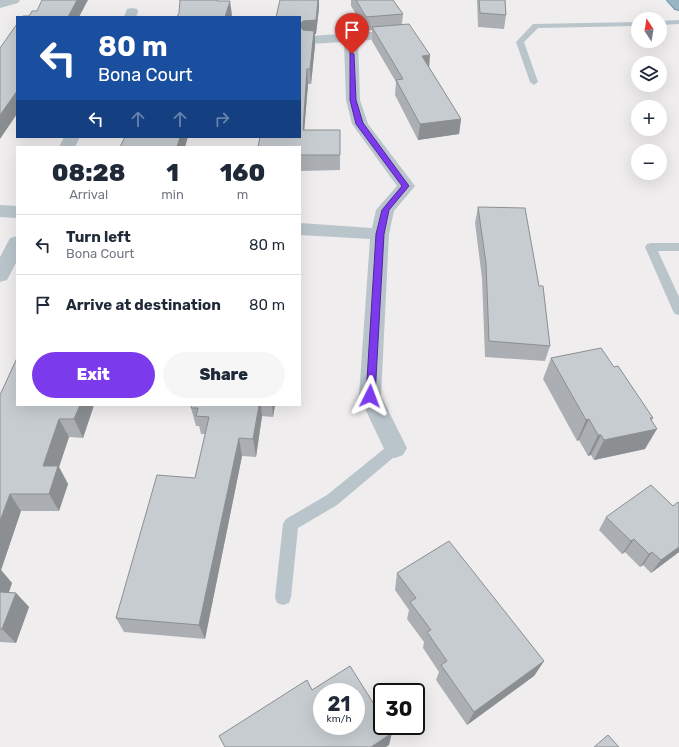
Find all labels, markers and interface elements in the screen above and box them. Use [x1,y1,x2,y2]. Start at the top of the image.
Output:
north arrow [631,12,667,48]
map controls [631,12,667,180]
pin [335,13,369,54]
icon: arrive [341,19,363,41]
text: 80 m [98,30,168,63]
icon: left [32,32,84,84]
button: layers [631,56,667,92]
text: Bona Court [98,64,193,86]
button: + [631,100,667,136]
icon: left [85,108,107,130]
icon: ahead [127,108,149,130]
icon: ahead [169,108,191,130]
icon: right [211,108,233,130]
button: − [631,144,667,180]
text: 08:28 [52,159,126,187]
text: 1 [166,159,179,187]
text: 160 [220,159,265,187]
text: Arrival [69,187,108,202]
text: min [161,187,184,202]
text: m [237,187,248,202]
text: Turn left [66,228,131,246]
icon: left [32,234,54,256]
text: 80 m [249,236,285,254]
text: Bona Court [66,246,134,261]
icon: arrive [32,294,54,316]
text: Arrive at destination [66,296,221,314]
text: 80 m [249,296,285,314]
button: Exit [32,352,155,398]
button: Share [163,352,285,398]
position arrow [349,375,391,417]
speed limit sign: 30 [373,683,425,735]
text: 21 [328,692,350,716]
text: km/h [327,713,351,725]

